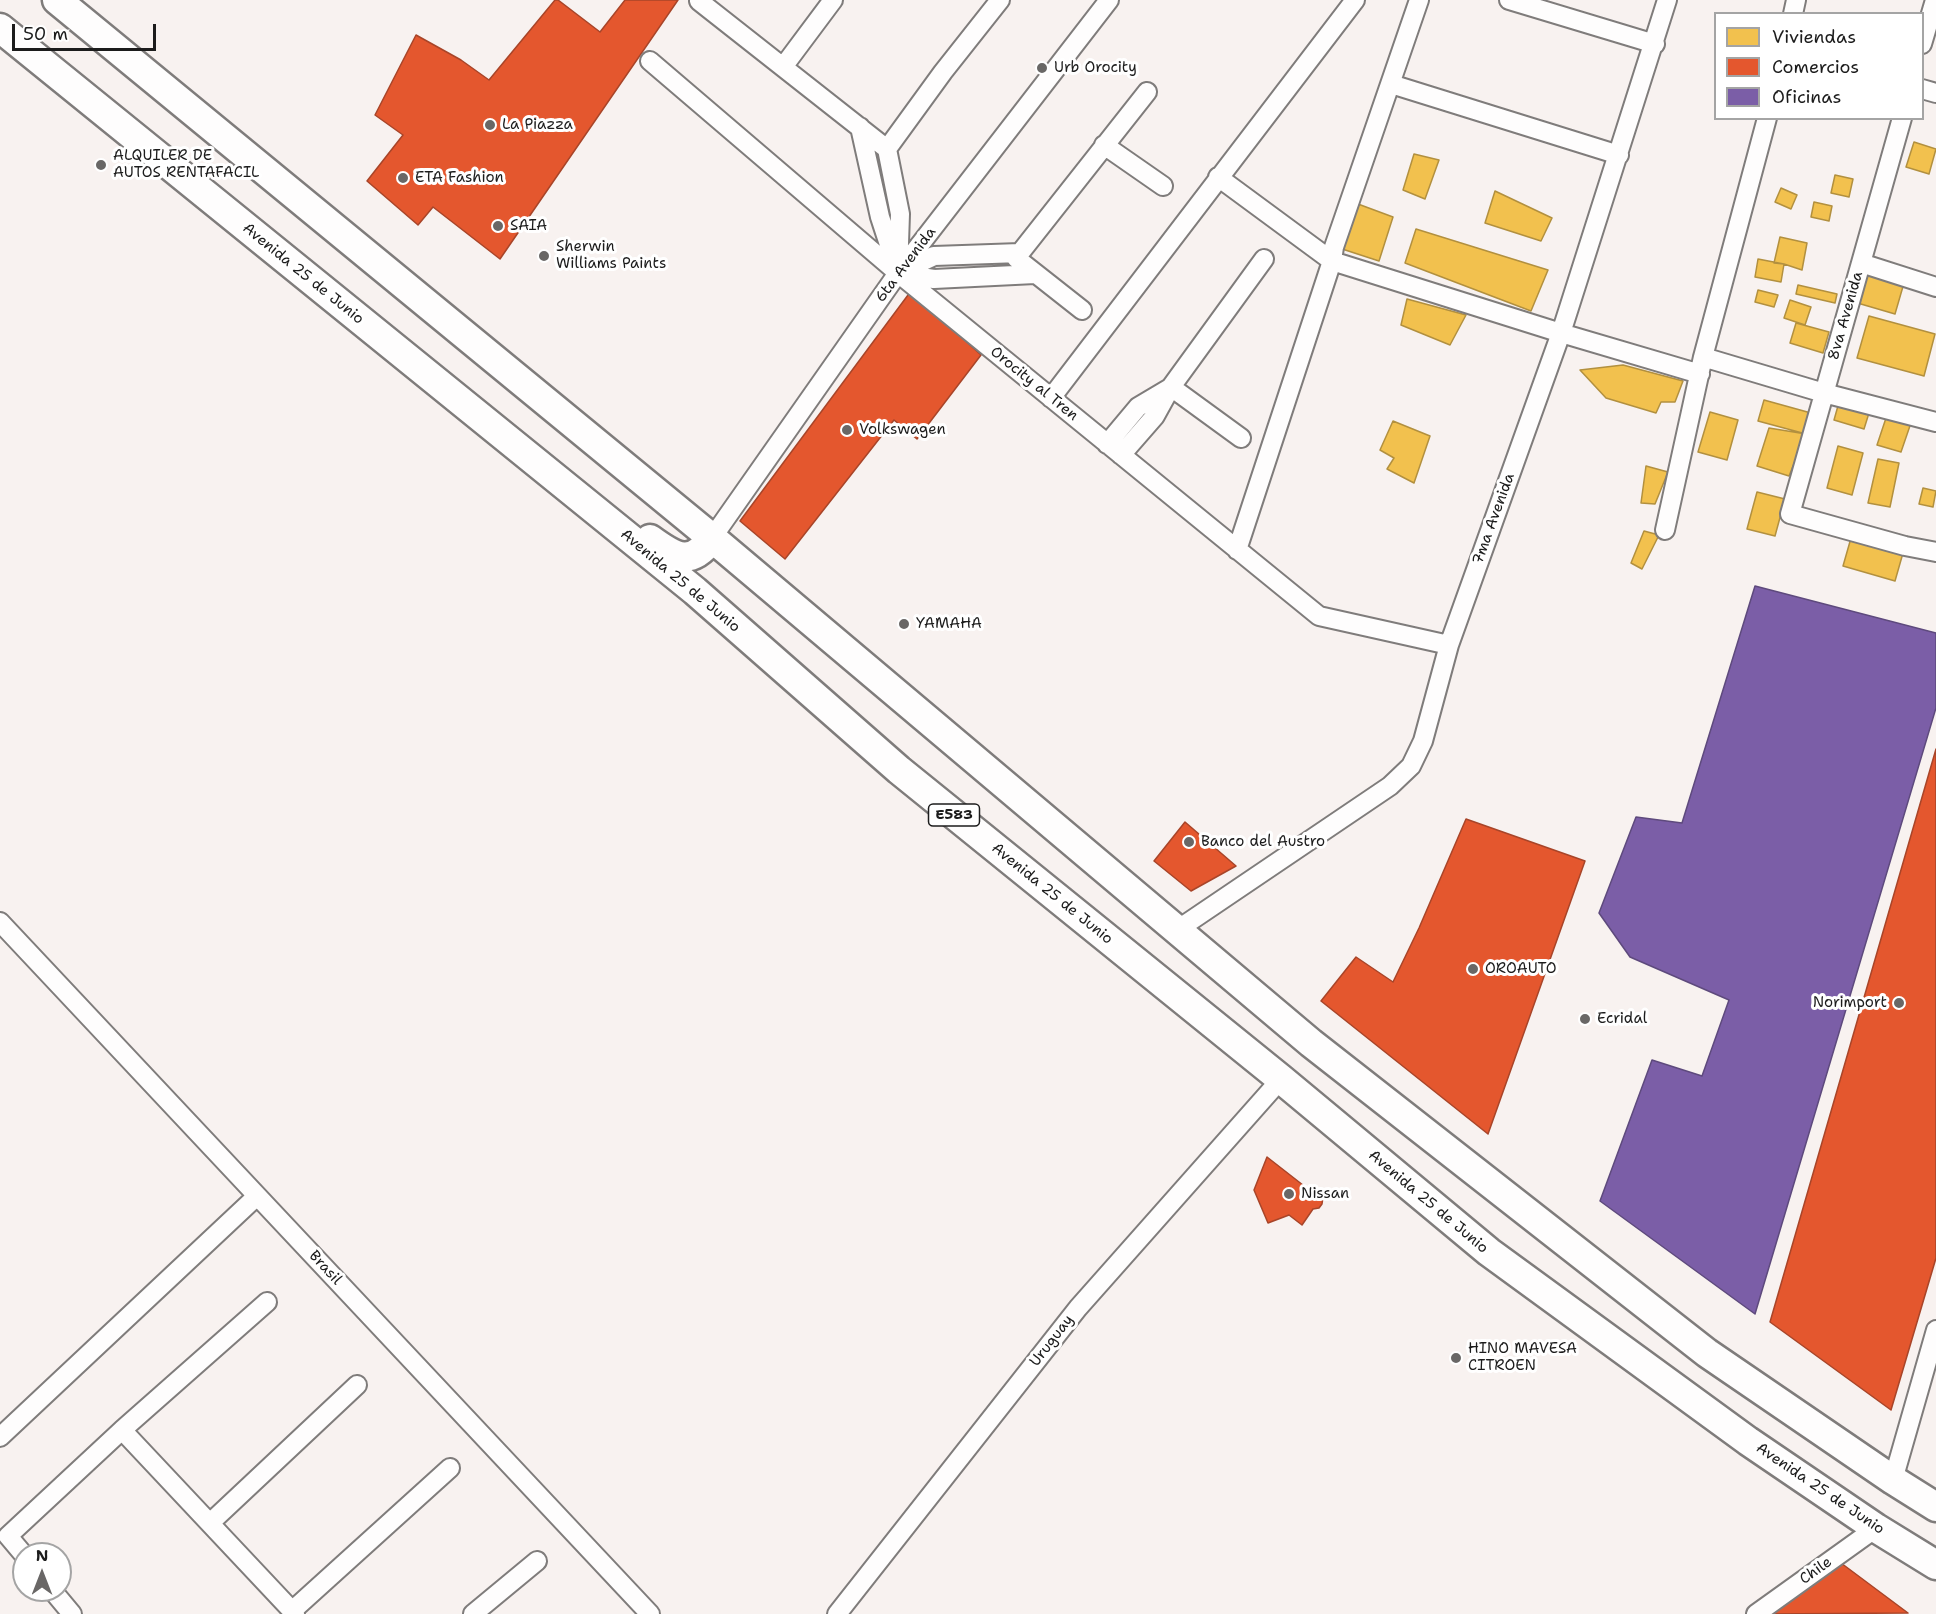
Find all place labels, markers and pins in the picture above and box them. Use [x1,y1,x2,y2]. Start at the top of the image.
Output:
place label: Urb Orocity [1054,59,1137,77]
marker: Urb Orocity [1035,61,1049,75]
place label: La Piazza [502,116,573,134]
marker: La Piazza [483,118,497,132]
place label: ALQUILER DE AUTOS RENTAFACIL [113,147,259,182]
marker: ALQUILER DE AUTOS RENTAFACIL [94,158,108,172]
place label: ETA Fashion [415,169,504,187]
marker: ETA Fashion [396,171,410,185]
place label: SAIA [510,217,547,235]
marker: SAIA [491,219,505,233]
place label: Sherwin Williams Paints [556,238,666,273]
marker: Sherwin Williams Paints [537,249,551,263]
place label: Volkswagen [859,421,946,439]
marker: Volkswagen [840,423,854,437]
place label: YAMAHA [916,615,982,633]
marker: YAMAHA [897,617,911,631]
place label: Banco del Austro [1201,833,1325,851]
marker: Banco del Austro [1182,835,1196,849]
place label: OROAUTO [1485,960,1556,978]
marker: OROAUTO [1466,962,1480,976]
place label: Norimport [1813,994,1887,1012]
marker: Norimport [1892,996,1906,1010]
place label: Ecridal [1597,1010,1647,1028]
marker: Ecridal [1578,1012,1592,1026]
place label: Nissan [1301,1185,1349,1203]
marker: Nissan [1282,1187,1296,1201]
place label: HINO MAVESA CITROEN [1468,1340,1577,1375]
marker: HINO MAVESA CITROEN [1449,1351,1463,1365]

